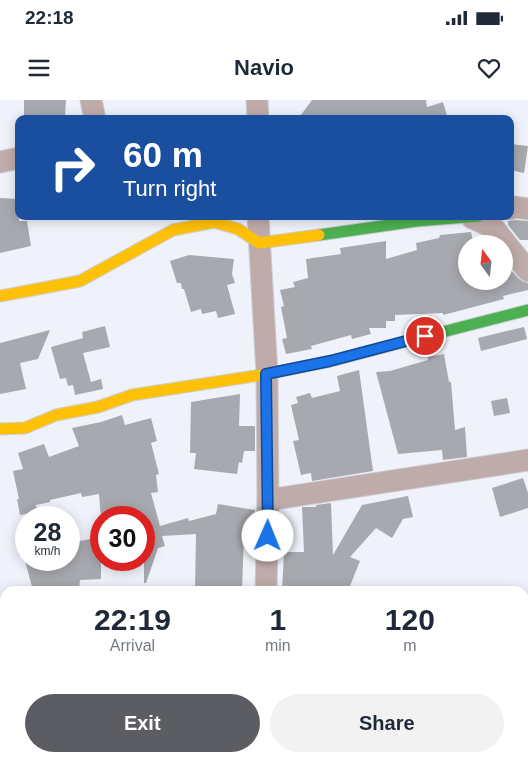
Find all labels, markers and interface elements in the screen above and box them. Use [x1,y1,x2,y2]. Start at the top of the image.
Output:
text: 22:18 [25,7,74,28]
icon: menu [25,54,53,82]
icon: heart [475,54,503,82]
text: Navio [234,55,294,80]
icon: right [40,135,105,200]
text: 60 m [123,135,203,174]
text: Turn right [123,176,216,201]
north arrow [458,235,512,290]
map controls [458,235,513,290]
pin [404,315,446,357]
icon: arrive [411,322,439,350]
speed limit sign: 30 [90,506,155,571]
position arrow [241,509,293,561]
text: 28 [34,518,61,546]
text: km/h [34,544,61,558]
text: 22:19 [94,603,171,636]
text: 1 [269,603,286,636]
text: 120 [385,603,435,636]
text: Arrival [110,637,155,654]
text: min [265,637,291,654]
text: m [403,637,416,654]
button: Exit [25,694,260,752]
button: Share [270,694,504,752]

